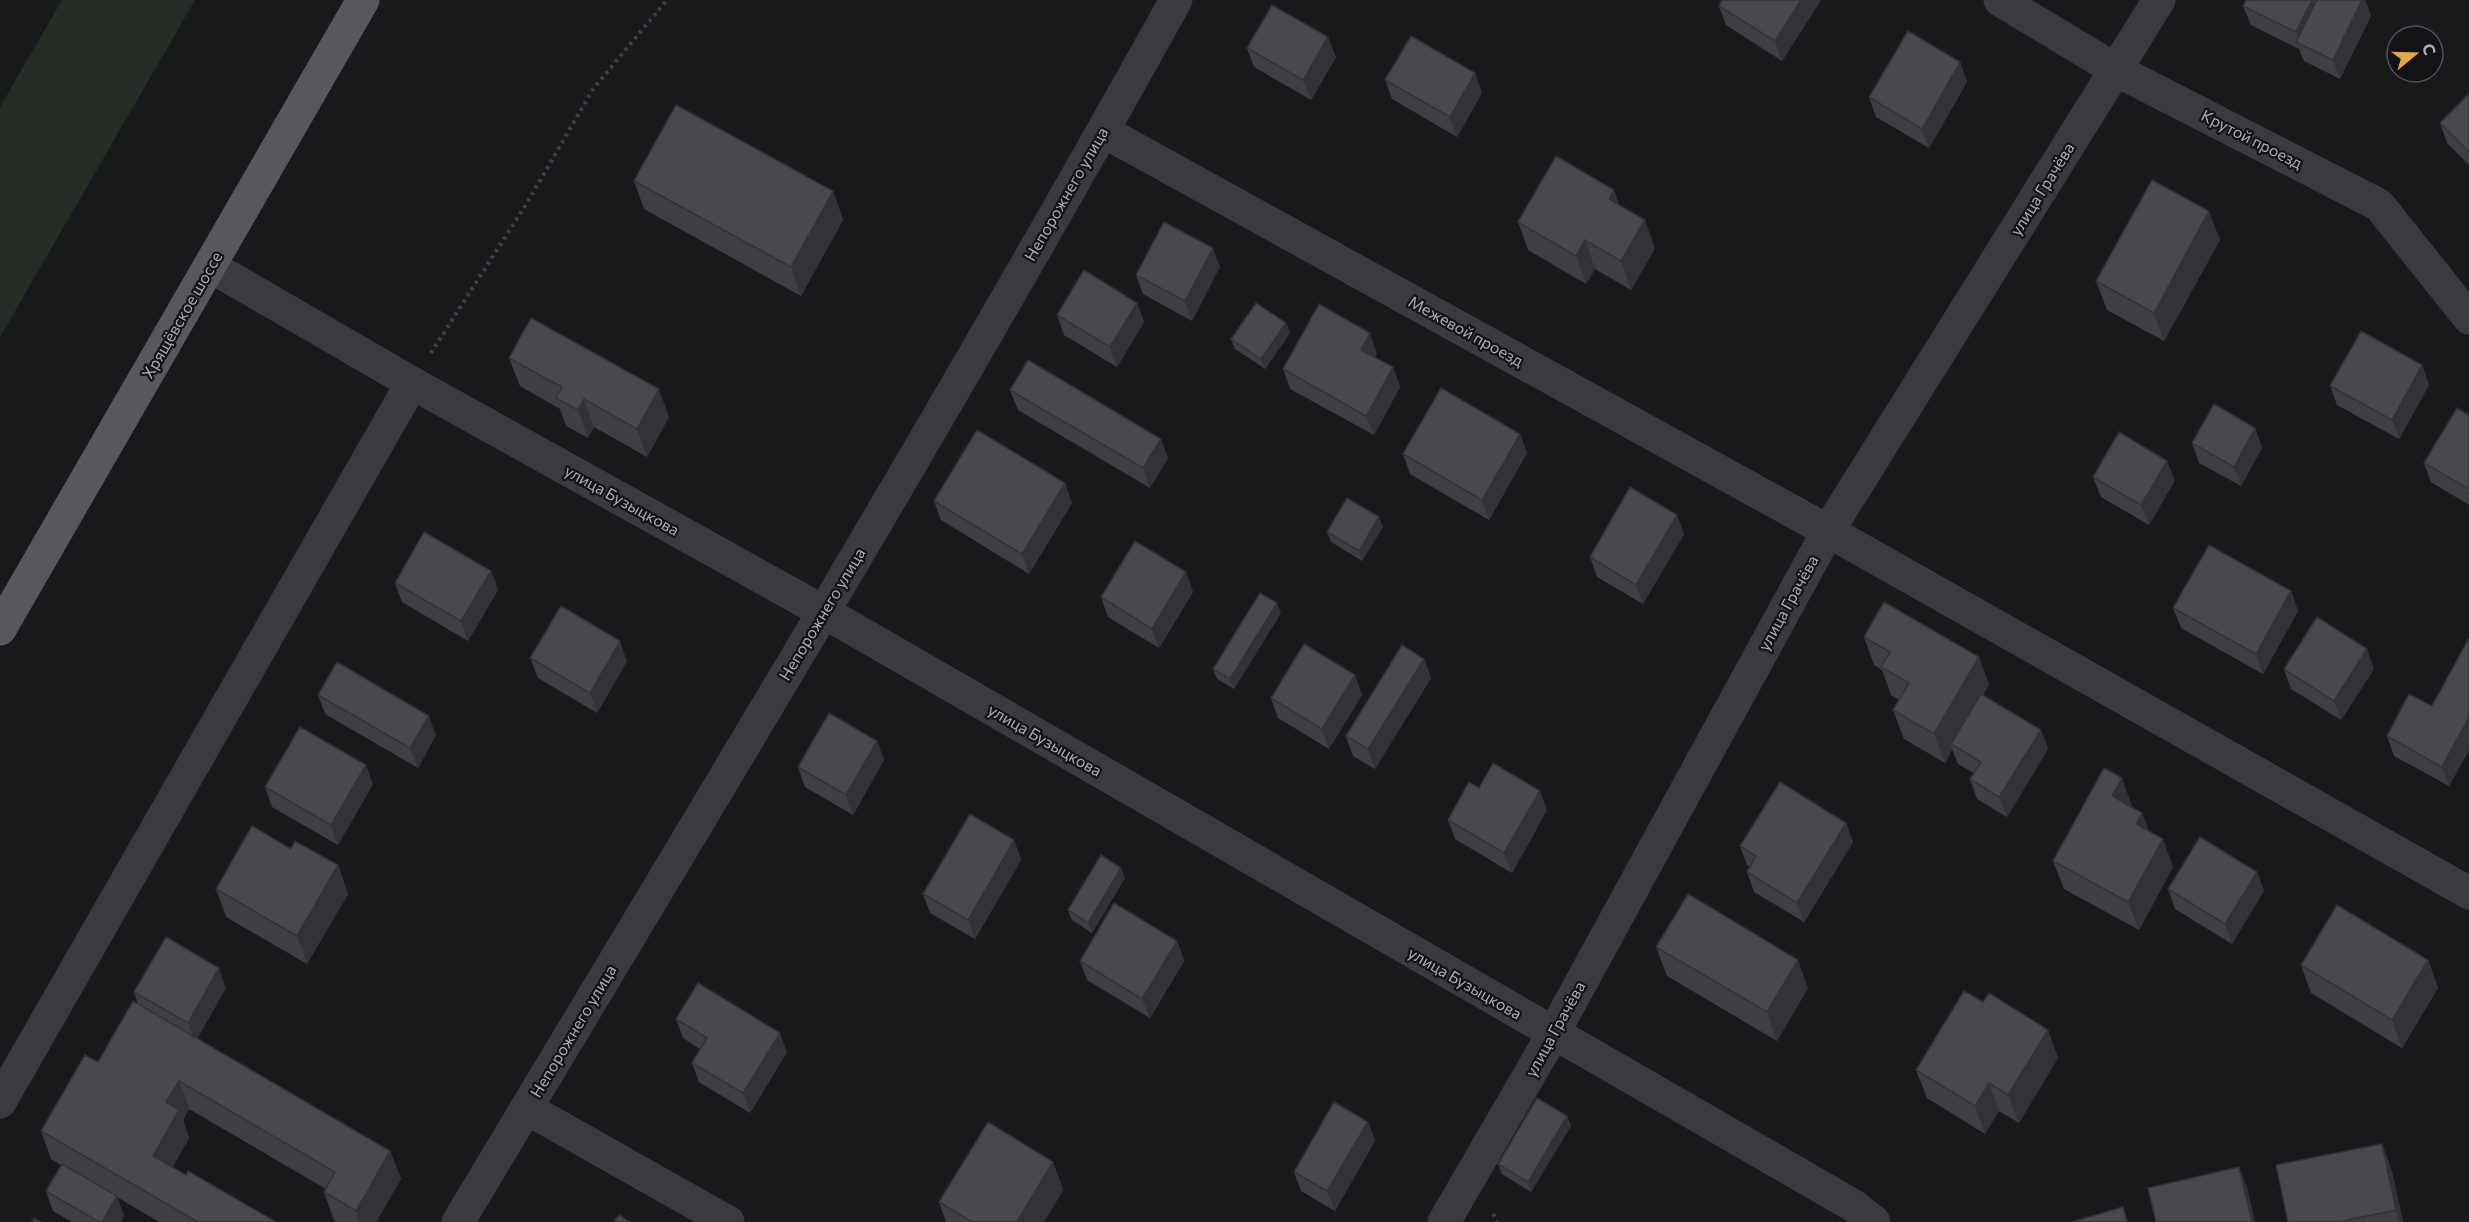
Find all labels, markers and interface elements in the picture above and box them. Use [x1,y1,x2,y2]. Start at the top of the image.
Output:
north arrow [2385,24,2445,84]
text: С [2419,41,2440,57]
street label: Крутой проезд [2198,105,2307,172]
street label: Непорожнего улица [1020,124,1112,264]
street label: улица Грачёва [2005,139,2078,239]
street label: Хрящёвское шоссе [137,248,226,382]
street label: Межевой проезд [1406,291,1528,370]
street label: улица Бузыцкова [562,460,683,539]
street label: Непорожнего улица [774,544,869,683]
street label: улица Грачёва [1754,552,1822,654]
street label: улица Бузыцкова [985,699,1105,780]
street label: улица Бузыцкова [1405,942,1525,1023]
street label: Непорожнего улица [525,961,620,1100]
street label: улица Грачёва [1521,978,1589,1080]

